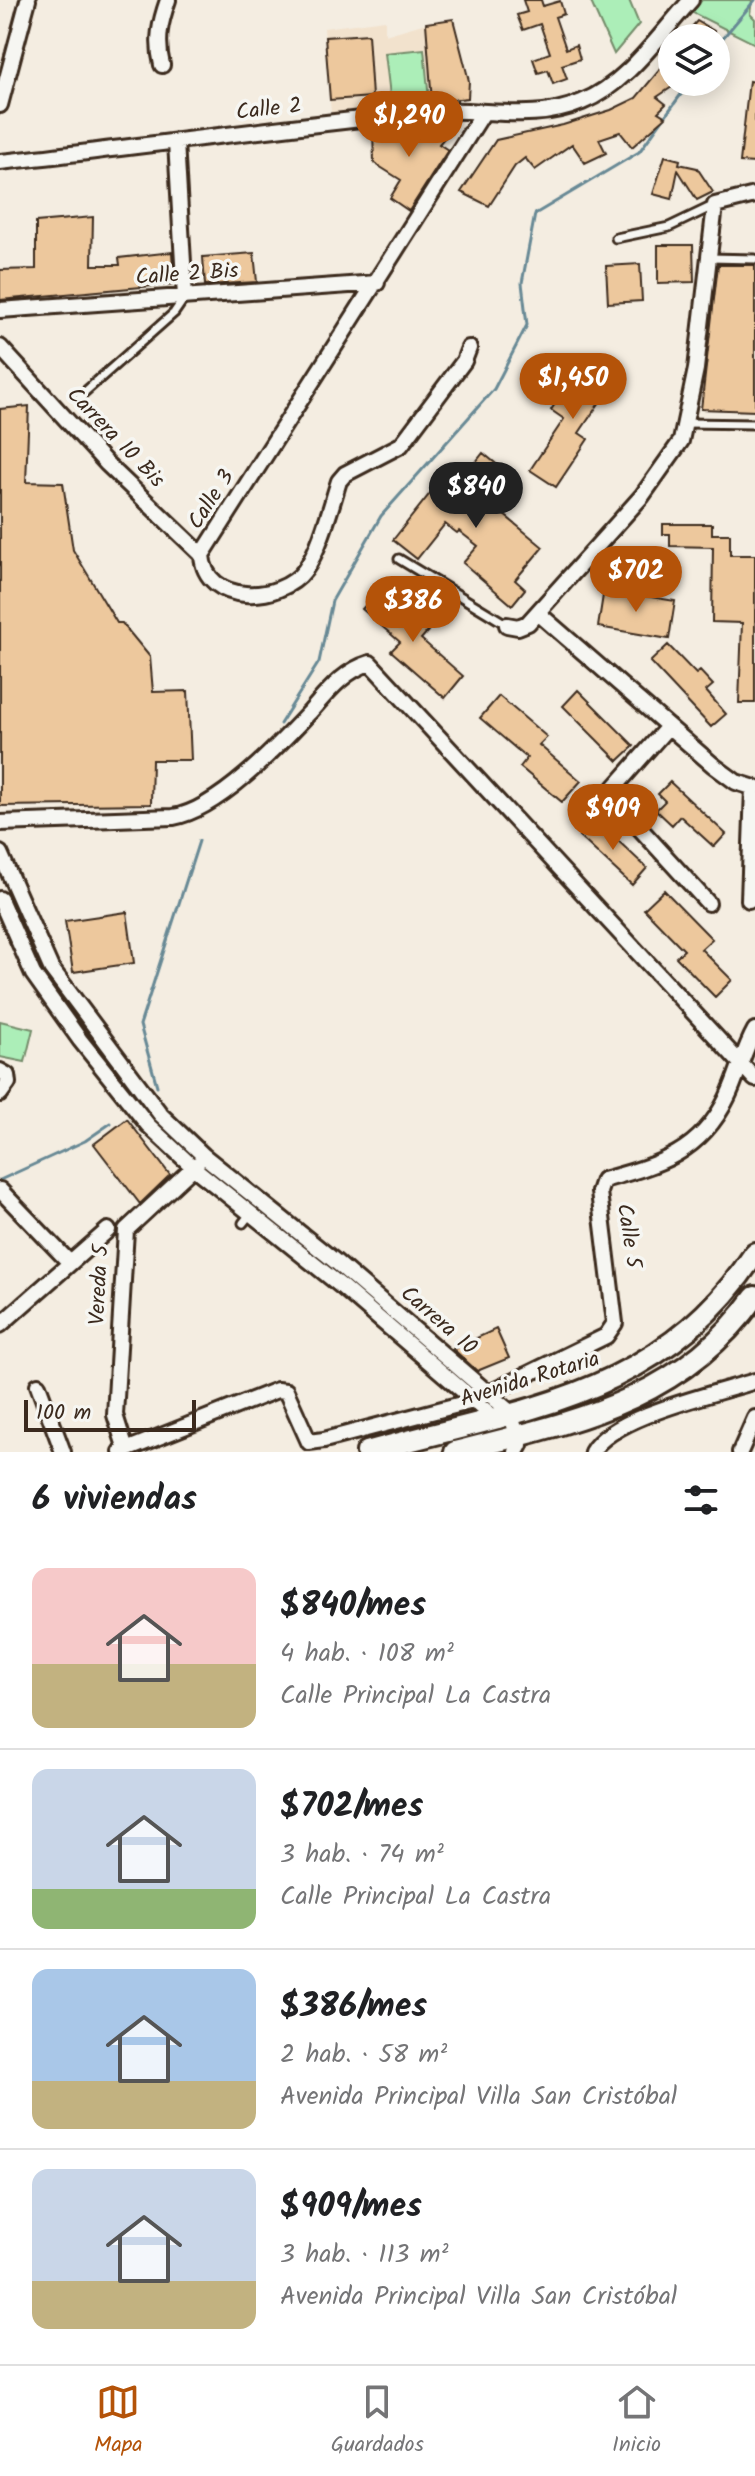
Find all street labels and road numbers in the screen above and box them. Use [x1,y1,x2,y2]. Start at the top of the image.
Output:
street label: Calle 2 [234,89,304,131]
street label: Calle 2 Bis [134,254,240,296]
street label: Carrera 10 Bis [57,379,173,497]
street label: Calle 3 [179,463,245,537]
street label: Calle 5 [606,1201,651,1272]
street label: Vereda 5 [80,1243,120,1326]
street label: Carrera 10 [392,1278,484,1364]
street label: Avenida Rotaria [456,1342,604,1418]

